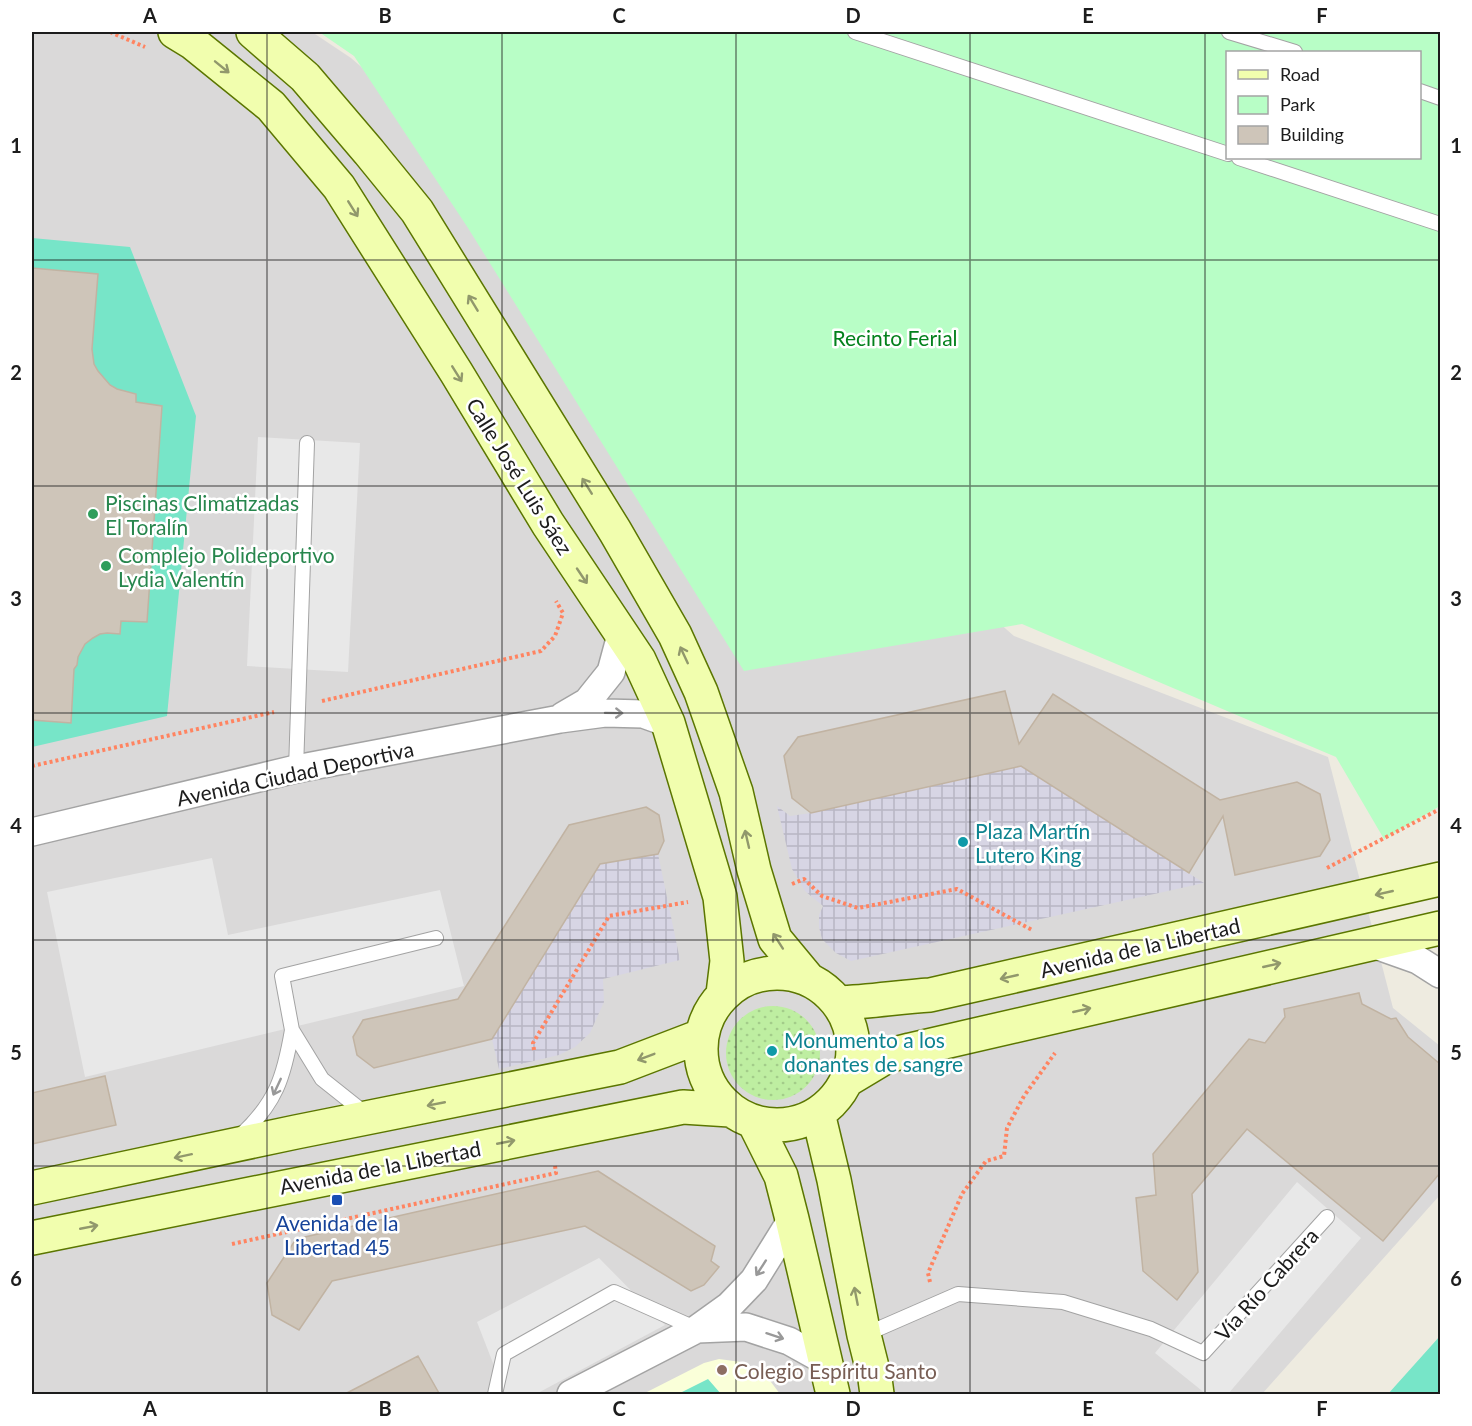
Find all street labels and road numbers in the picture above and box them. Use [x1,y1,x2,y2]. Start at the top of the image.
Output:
street label: Calle José Luis Sáez [462,393,578,559]
street label: Avenida Ciudad Deportiva [174,736,416,810]
street label: Avenida de la Libertad [1038,912,1242,982]
street label: Avenida de la Libertad [277,1135,483,1199]
street label: Vía Río Cabrera [1209,1223,1323,1345]

